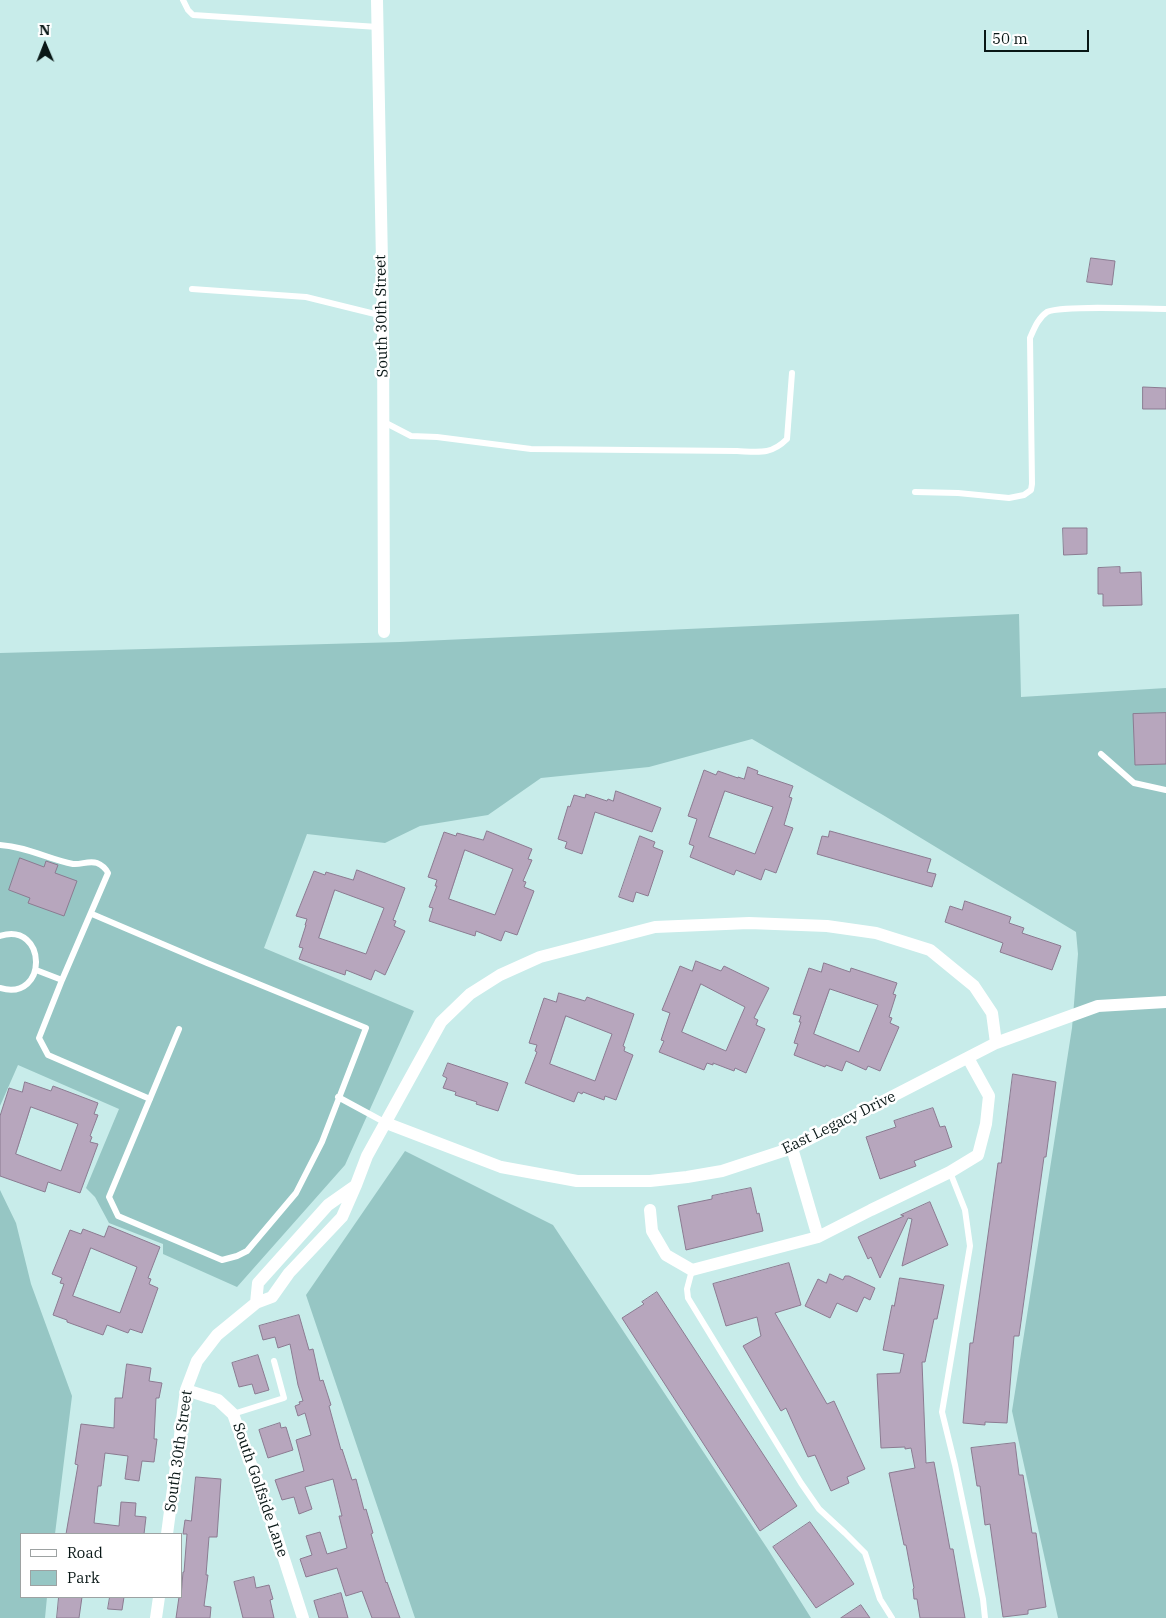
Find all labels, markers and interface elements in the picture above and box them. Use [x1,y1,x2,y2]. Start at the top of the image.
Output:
north arrow [20,20,70,70]
scale bar [986,20,1091,52]
text: N [39,21,50,39]
text: 50 m [992,29,1028,48]
street label: South 30th Street [372,254,392,378]
street label: East Legacy Drive [779,1088,899,1158]
street label: South 30th Street [162,1389,196,1513]
street label: South Golfside Lane [229,1420,291,1560]
legend [20,1533,182,1598]
text: Road [67,1543,103,1562]
text: Park [67,1568,100,1587]

